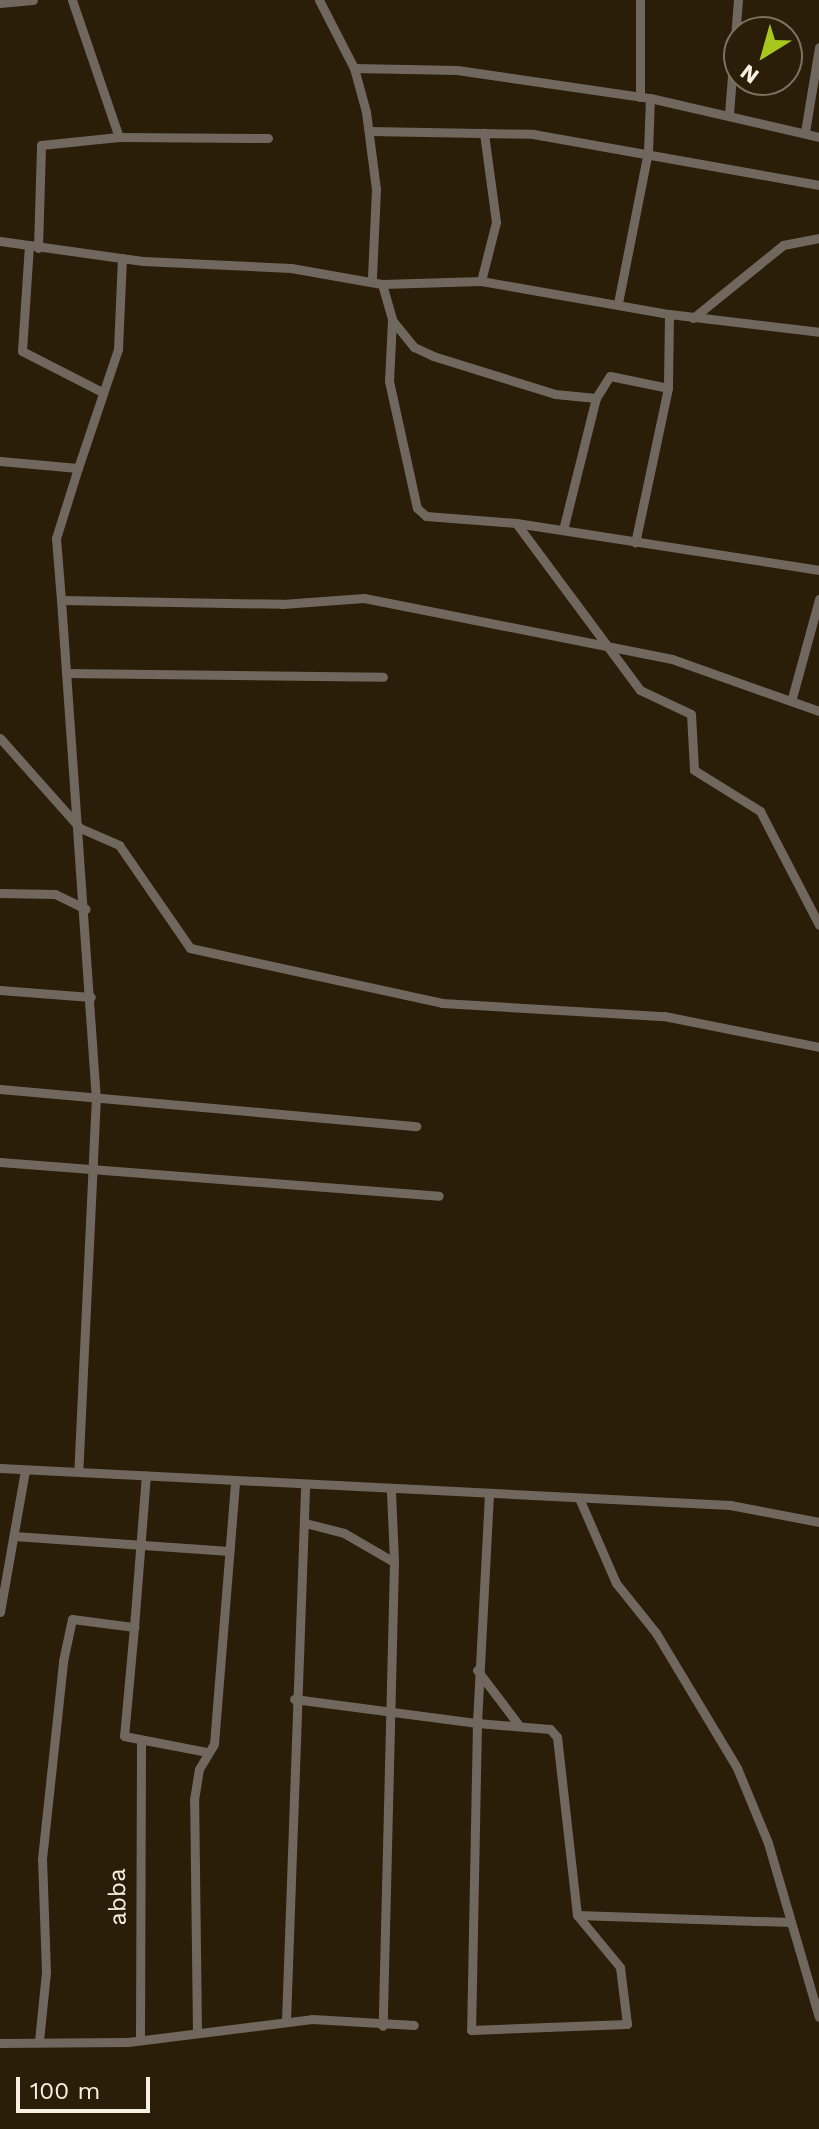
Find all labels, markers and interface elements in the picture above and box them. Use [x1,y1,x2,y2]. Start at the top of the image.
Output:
north arrow [723,16,803,96]
text: N [735,59,763,89]
street label: abba [103,1868,133,1926]
scale bar [20,2061,154,2111]
text: 100 m [30,2077,100,2105]

